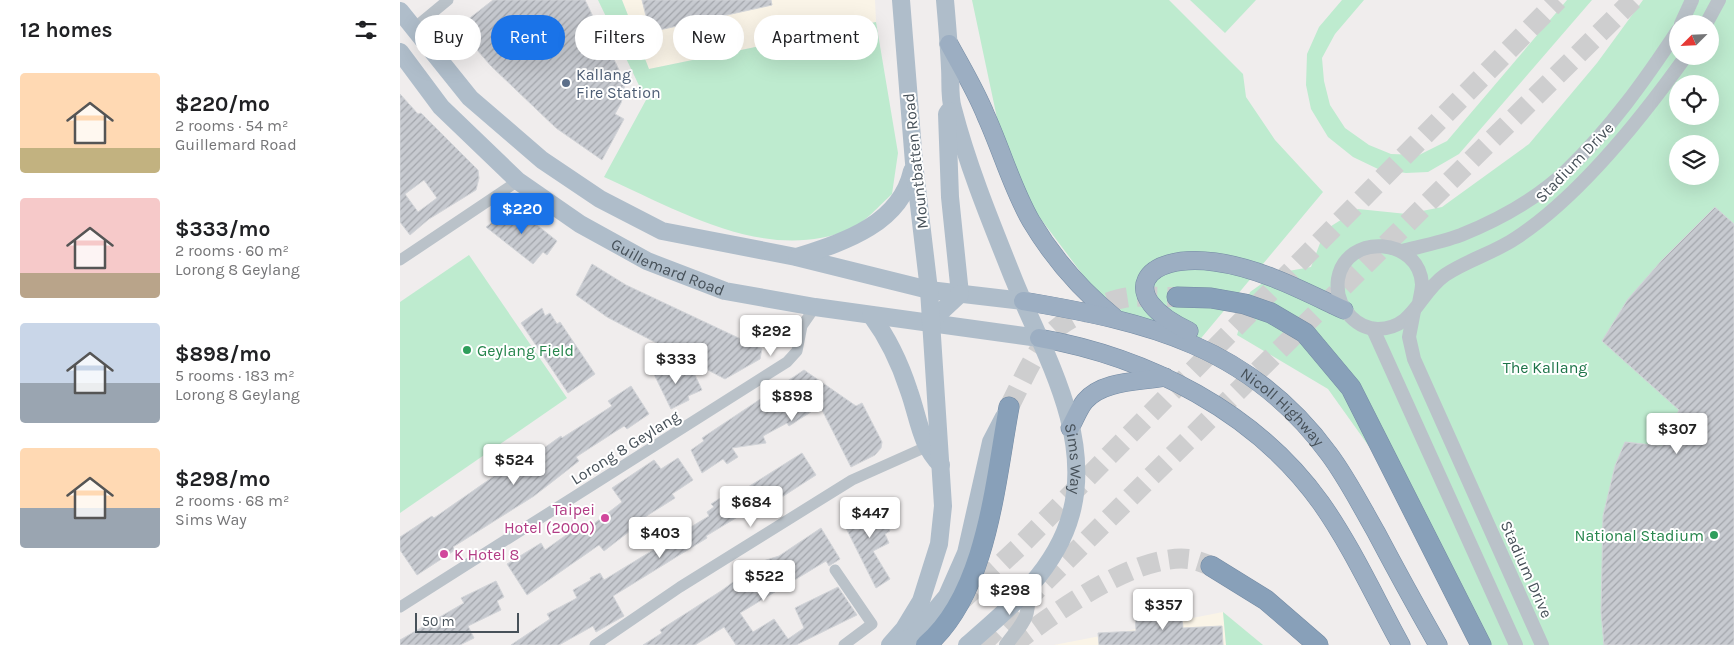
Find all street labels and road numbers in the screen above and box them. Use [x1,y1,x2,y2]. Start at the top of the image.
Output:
street label: Mountbatten Road [899,92,932,230]
street label: Stadium Drive [1531,118,1618,207]
street label: Guillemard Road [608,234,727,300]
street label: Nicoll Highway [1237,364,1329,450]
street label: Lorong 8 Geylang [567,406,683,489]
street label: Sims Way [1061,421,1085,496]
street label: Stadium Drive [1497,518,1556,621]

